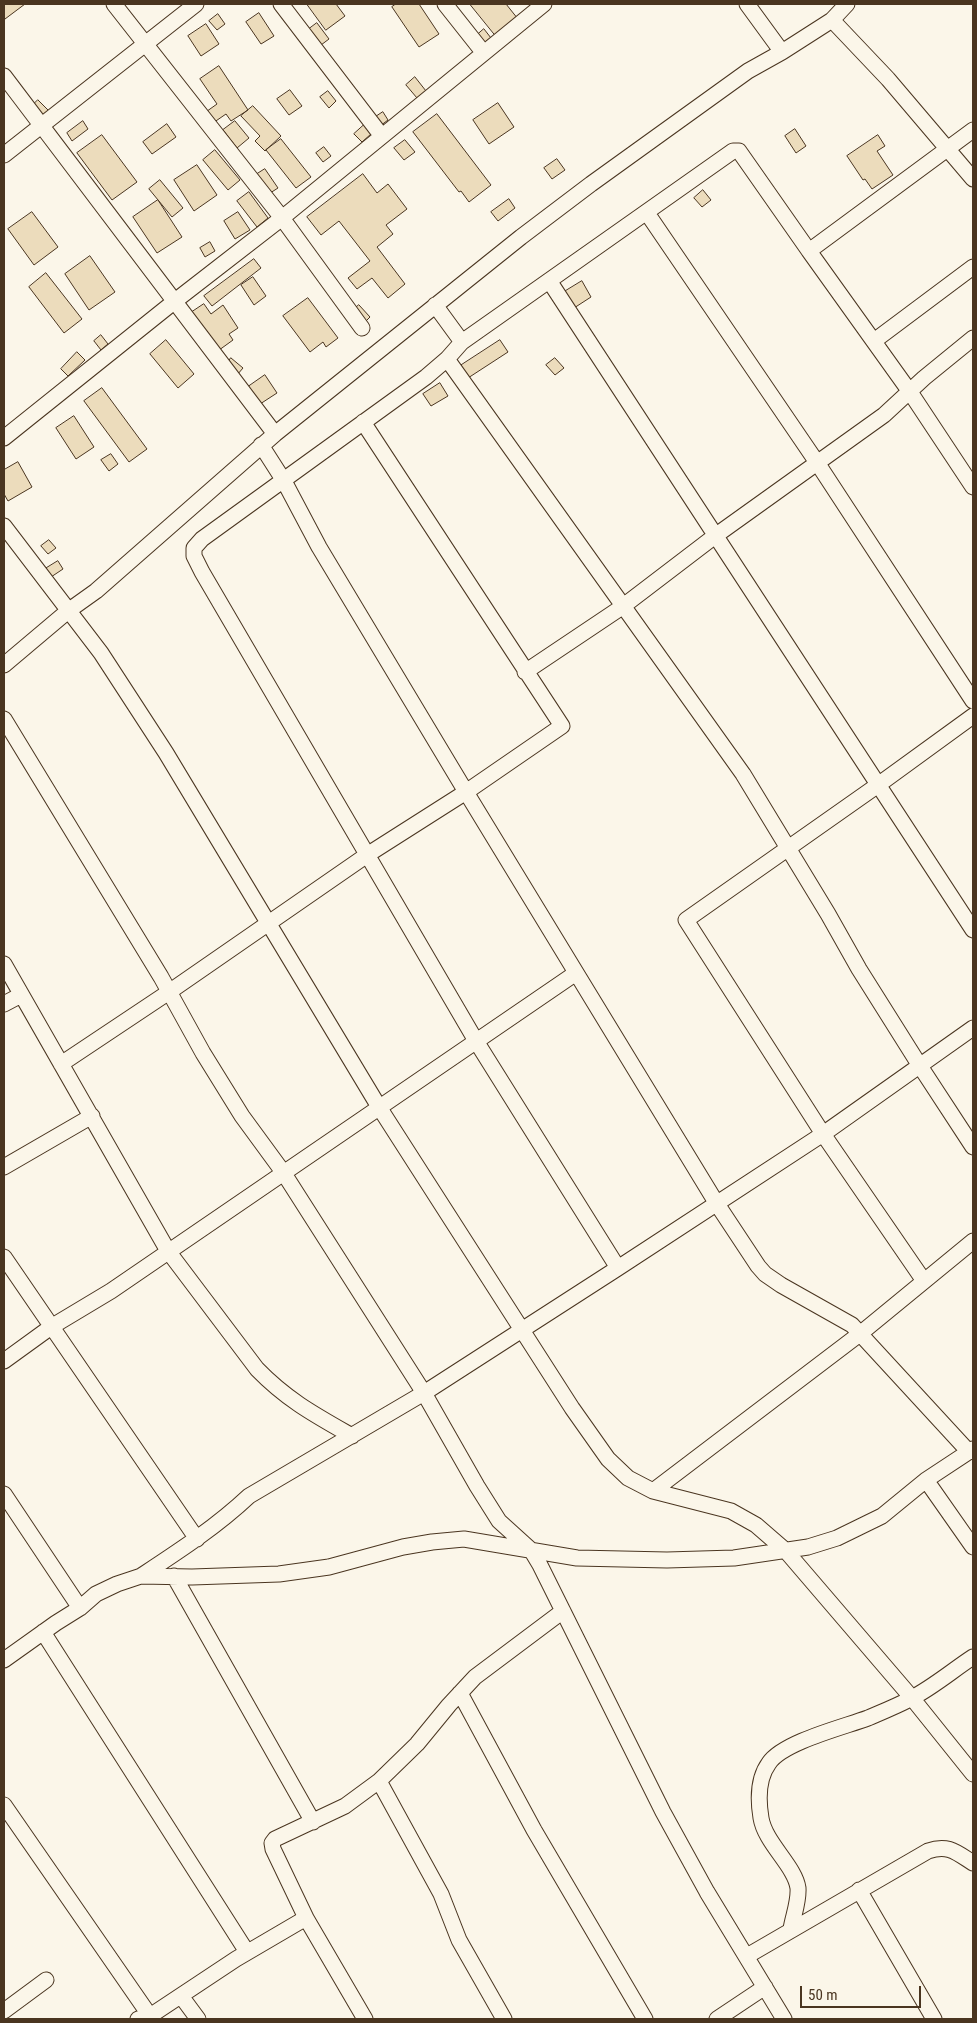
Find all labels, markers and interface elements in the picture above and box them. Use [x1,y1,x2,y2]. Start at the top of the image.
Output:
scale bar [802,1976,923,2008]
text: 50 m [808,1986,838,2004]

